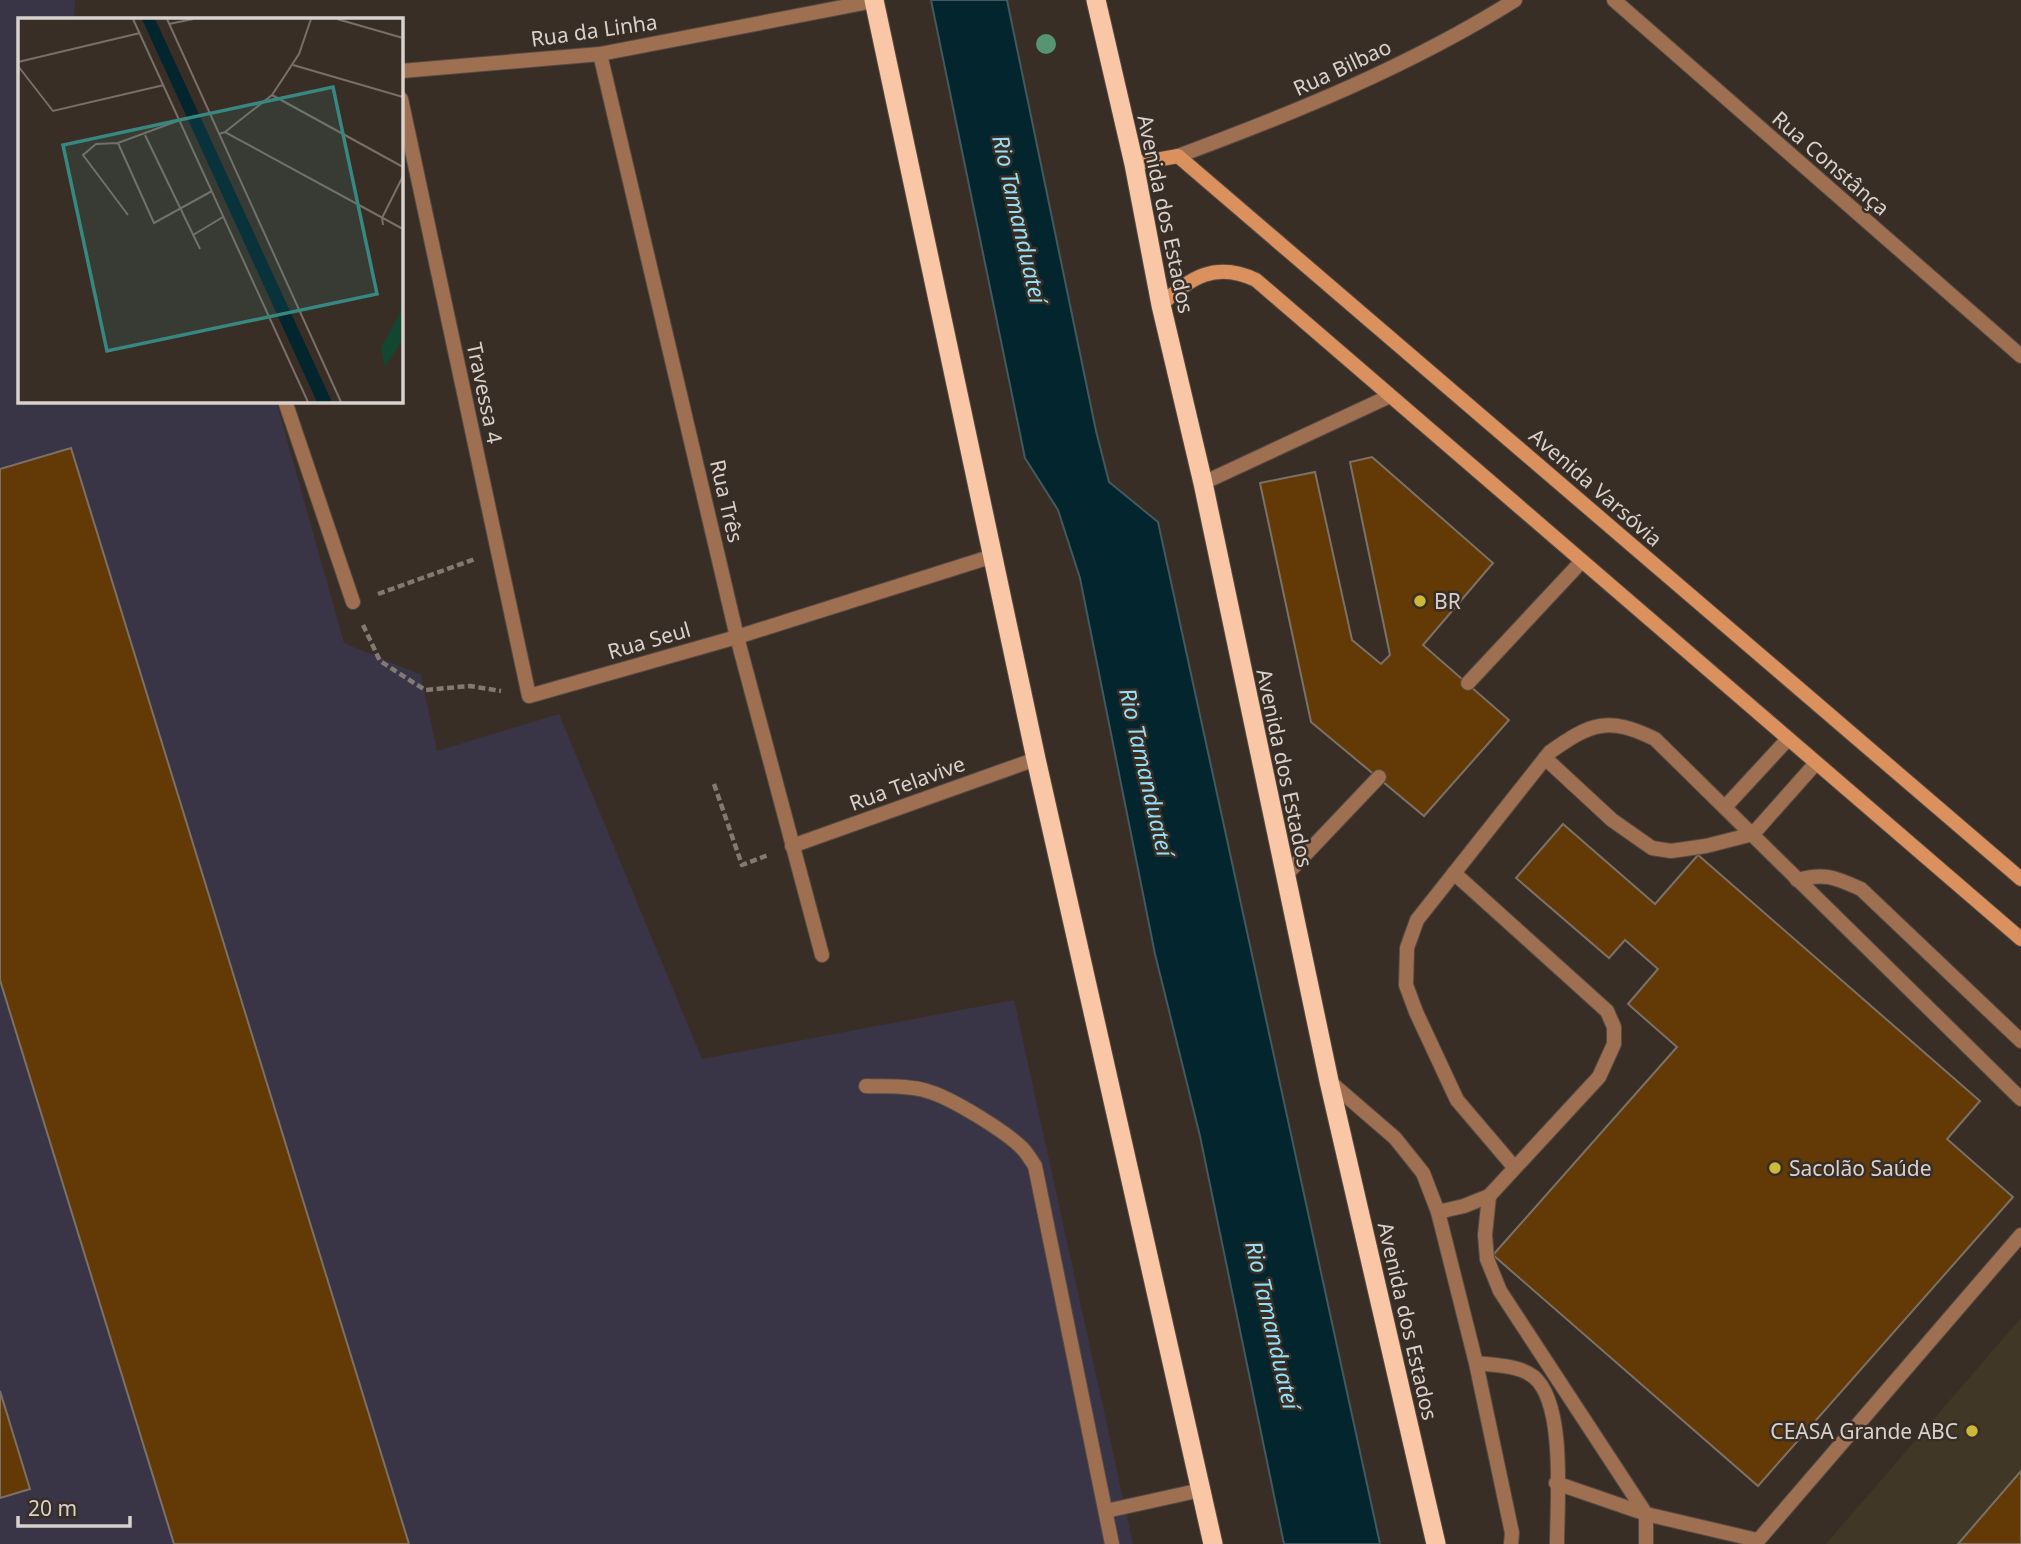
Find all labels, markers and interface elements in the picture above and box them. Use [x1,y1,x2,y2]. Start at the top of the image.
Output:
street label: Rua da Linha [529,7,659,53]
inset map [18,18,402,402]
street label: Rua Bilbao [1288,32,1396,102]
street label: Rua Constânça [1767,104,1895,222]
street label: Avenida dos Estados [1131,112,1201,316]
water label: Rio Tamanduateí [985,132,1056,309]
street label: Travessa 4 [461,340,509,446]
street label: Avenida Varsóvia [1524,422,1668,552]
street label: Rua Três [704,457,750,545]
place label: BR [1434,587,1461,615]
marker: BR [1412,593,1428,609]
street label: Rua Seul [604,615,694,665]
street label: Avenida dos Estados [1250,666,1320,870]
water label: Rio Tamanduateí [1112,685,1183,862]
street label: Rua Telavive [845,749,969,817]
place label: Sacolão Saúde [1789,1154,1932,1182]
marker: Sacolão Saúde [1767,1160,1783,1176]
street label: Avenida dos Estados [1372,1219,1444,1423]
water label: Rio Tamanduateí [1238,1238,1309,1415]
place label: CEASA Grande ABC [1770,1417,1958,1445]
marker: CEASA Grande ABC [1964,1423,1980,1439]
scale bar [18,1484,130,1528]
text: 20 m [28,1494,77,1522]

